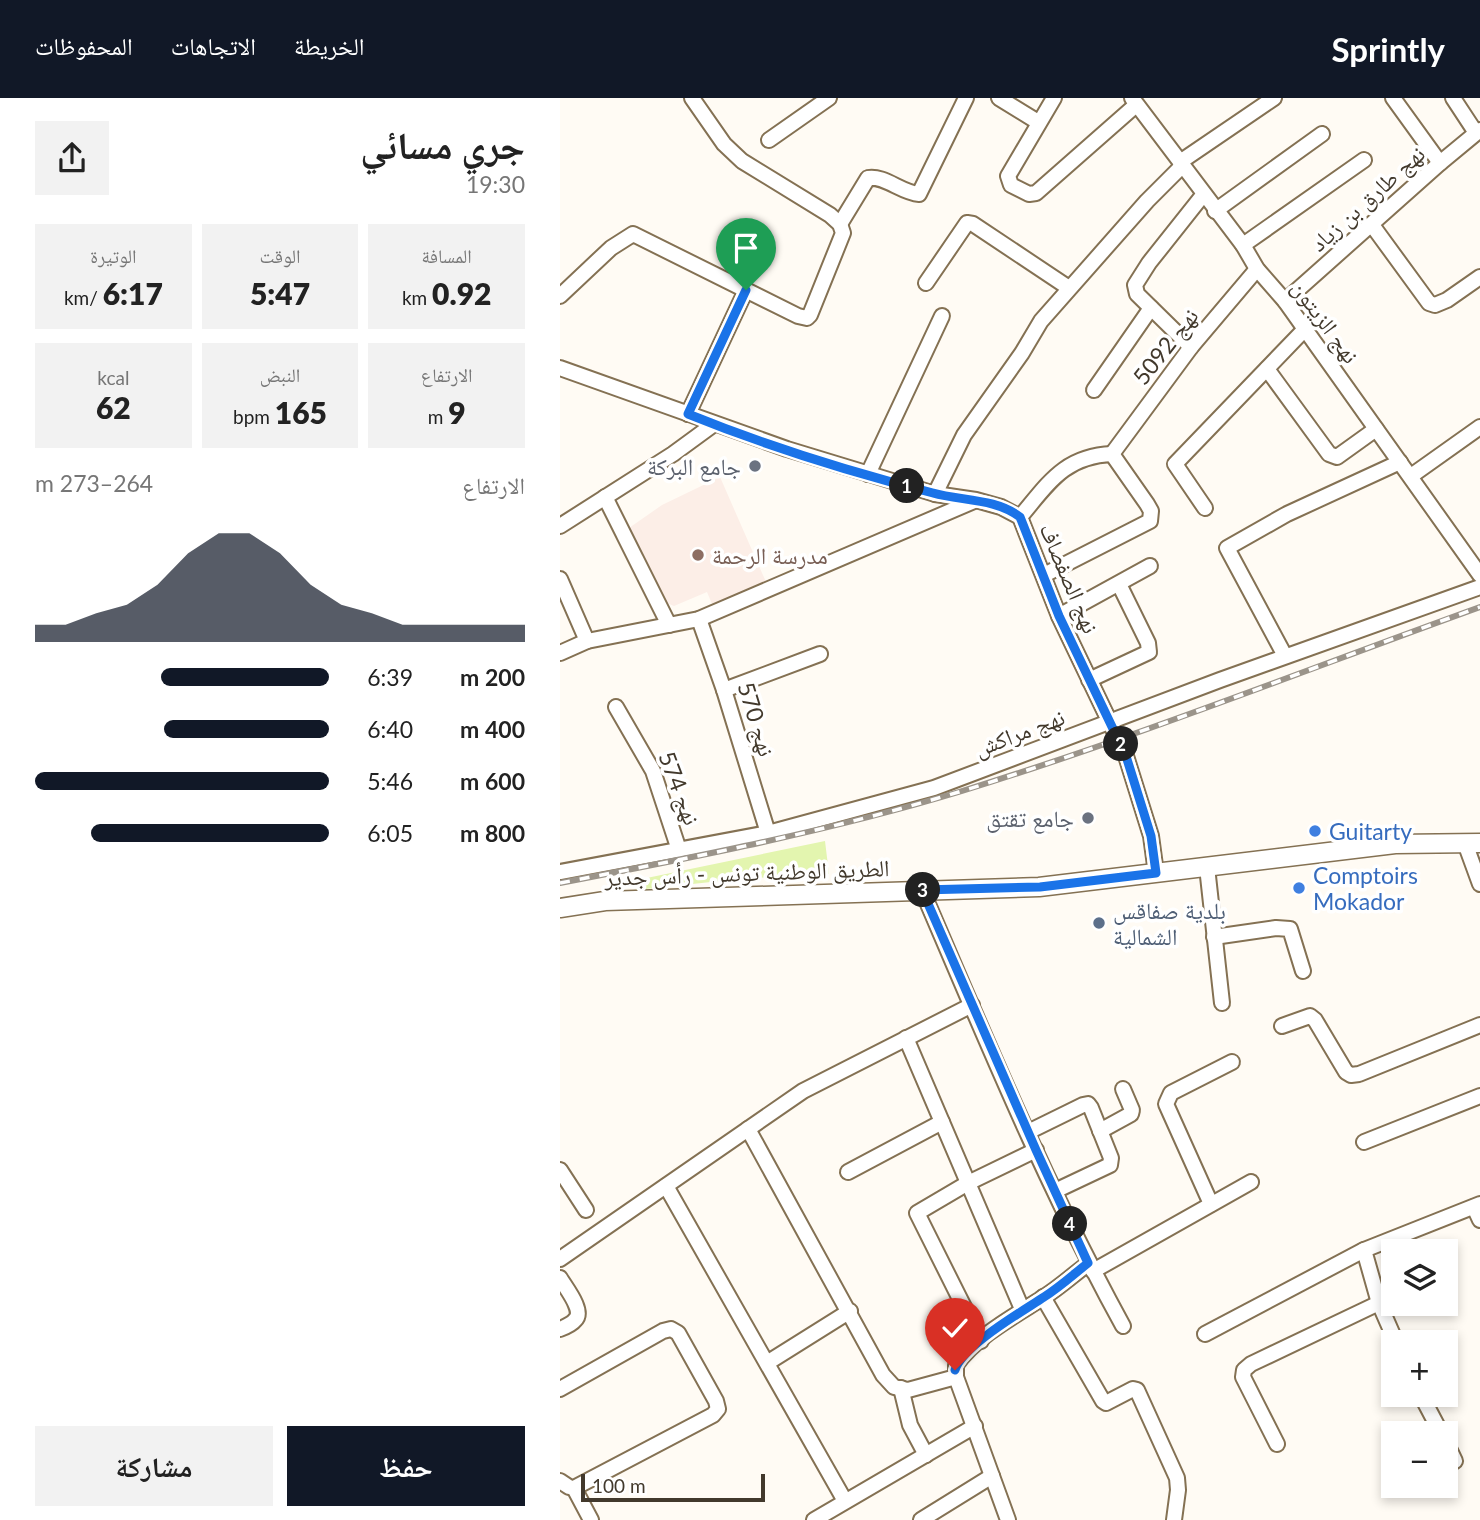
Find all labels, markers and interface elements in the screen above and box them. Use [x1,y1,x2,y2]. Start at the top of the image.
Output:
text: Sprintly [1332,29,1445,69]
text: المحفوظات [35,31,133,60]
text: الاتجاهات [171,31,256,60]
text: الخريطة [294,31,365,60]
button: share [35,121,109,195]
text: جري مسائي [360,121,525,167]
street label: نهج طارق بن زياد [1304,139,1431,258]
text: 19:30 [466,170,525,198]
pin [716,218,776,290]
icon: arrive [727,229,765,267]
text: الوتيرة [90,244,136,267]
text: الوقت [260,244,300,267]
text: المسافة [421,244,472,267]
street label: نهج الزيتون [1285,274,1366,369]
text: 6:17 [103,275,163,311]
text: 5:47 [250,275,310,311]
text: 0.92 [432,275,491,311]
text: /km [64,286,103,309]
text: km [402,286,432,309]
street label: نهج 5092 [1126,302,1205,391]
text: النبض [260,363,300,386]
text: الارتفاع [421,363,473,386]
text: kcal [97,366,129,389]
text: 62 [96,389,131,425]
text: 165 [275,394,327,430]
text: 9 [448,394,466,430]
text: bpm [233,405,275,428]
text: m [428,405,448,428]
place label: جامع البركة [647,452,741,482]
marker: جامع البركة [747,458,763,474]
pin: 1 [890,468,924,504]
text: 264–273 m [35,469,153,497]
text: الارتفاع [462,471,525,499]
text: 1 [901,474,912,497]
street label: نهج الصفصاف [1032,519,1106,638]
place label: مدرسة الرحمة [712,541,828,569]
marker: مدرسة الرحمة [690,547,706,563]
text: 6:39 [367,663,413,691]
text: 200 m [460,663,525,691]
street label: نهج 570 [731,678,782,760]
street label: نهج مراكش [970,702,1069,764]
text: 6:40 [367,715,413,743]
text: 400 m [460,715,525,743]
pin: 2 [1104,726,1138,762]
text: 2 [1115,732,1126,755]
street label: نهج 574 [651,747,707,829]
text: 5:46 [367,767,413,795]
text: 600 m [460,767,525,795]
place label: جامع تقتق [986,804,1074,834]
marker: جامع تقتق [1080,810,1096,826]
place label: Guitarty [1329,817,1412,845]
text: 6:05 [367,819,413,847]
text: 800 m [460,819,525,847]
marker: Guitarty [1307,823,1323,839]
street label: الطريق الوطنية تونس - رأس جدير [603,853,890,892]
place label: Comptoirs Mokador [1313,861,1418,915]
pin: 3 [906,872,940,908]
text: 3 [917,878,928,901]
marker: Comptoirs Mokador [1291,880,1307,896]
place label: بلدية صفاقس الشمالية [1113,896,1226,950]
marker: بلدية صفاقس الشمالية [1091,915,1107,931]
pin: 4 [1052,1206,1088,1242]
text: 4 [1064,1212,1075,1235]
map controls [1381,1239,1458,1498]
button: layers [1381,1239,1458,1316]
pin [925,1298,985,1370]
icon: check [936,1309,974,1347]
button: + [1381,1330,1458,1407]
button: − [1381,1421,1458,1498]
button: مشاركة [35,1426,273,1506]
button: حفظ [287,1426,525,1506]
scale bar [581,1471,765,1503]
text: 100 m [592,1474,646,1497]

